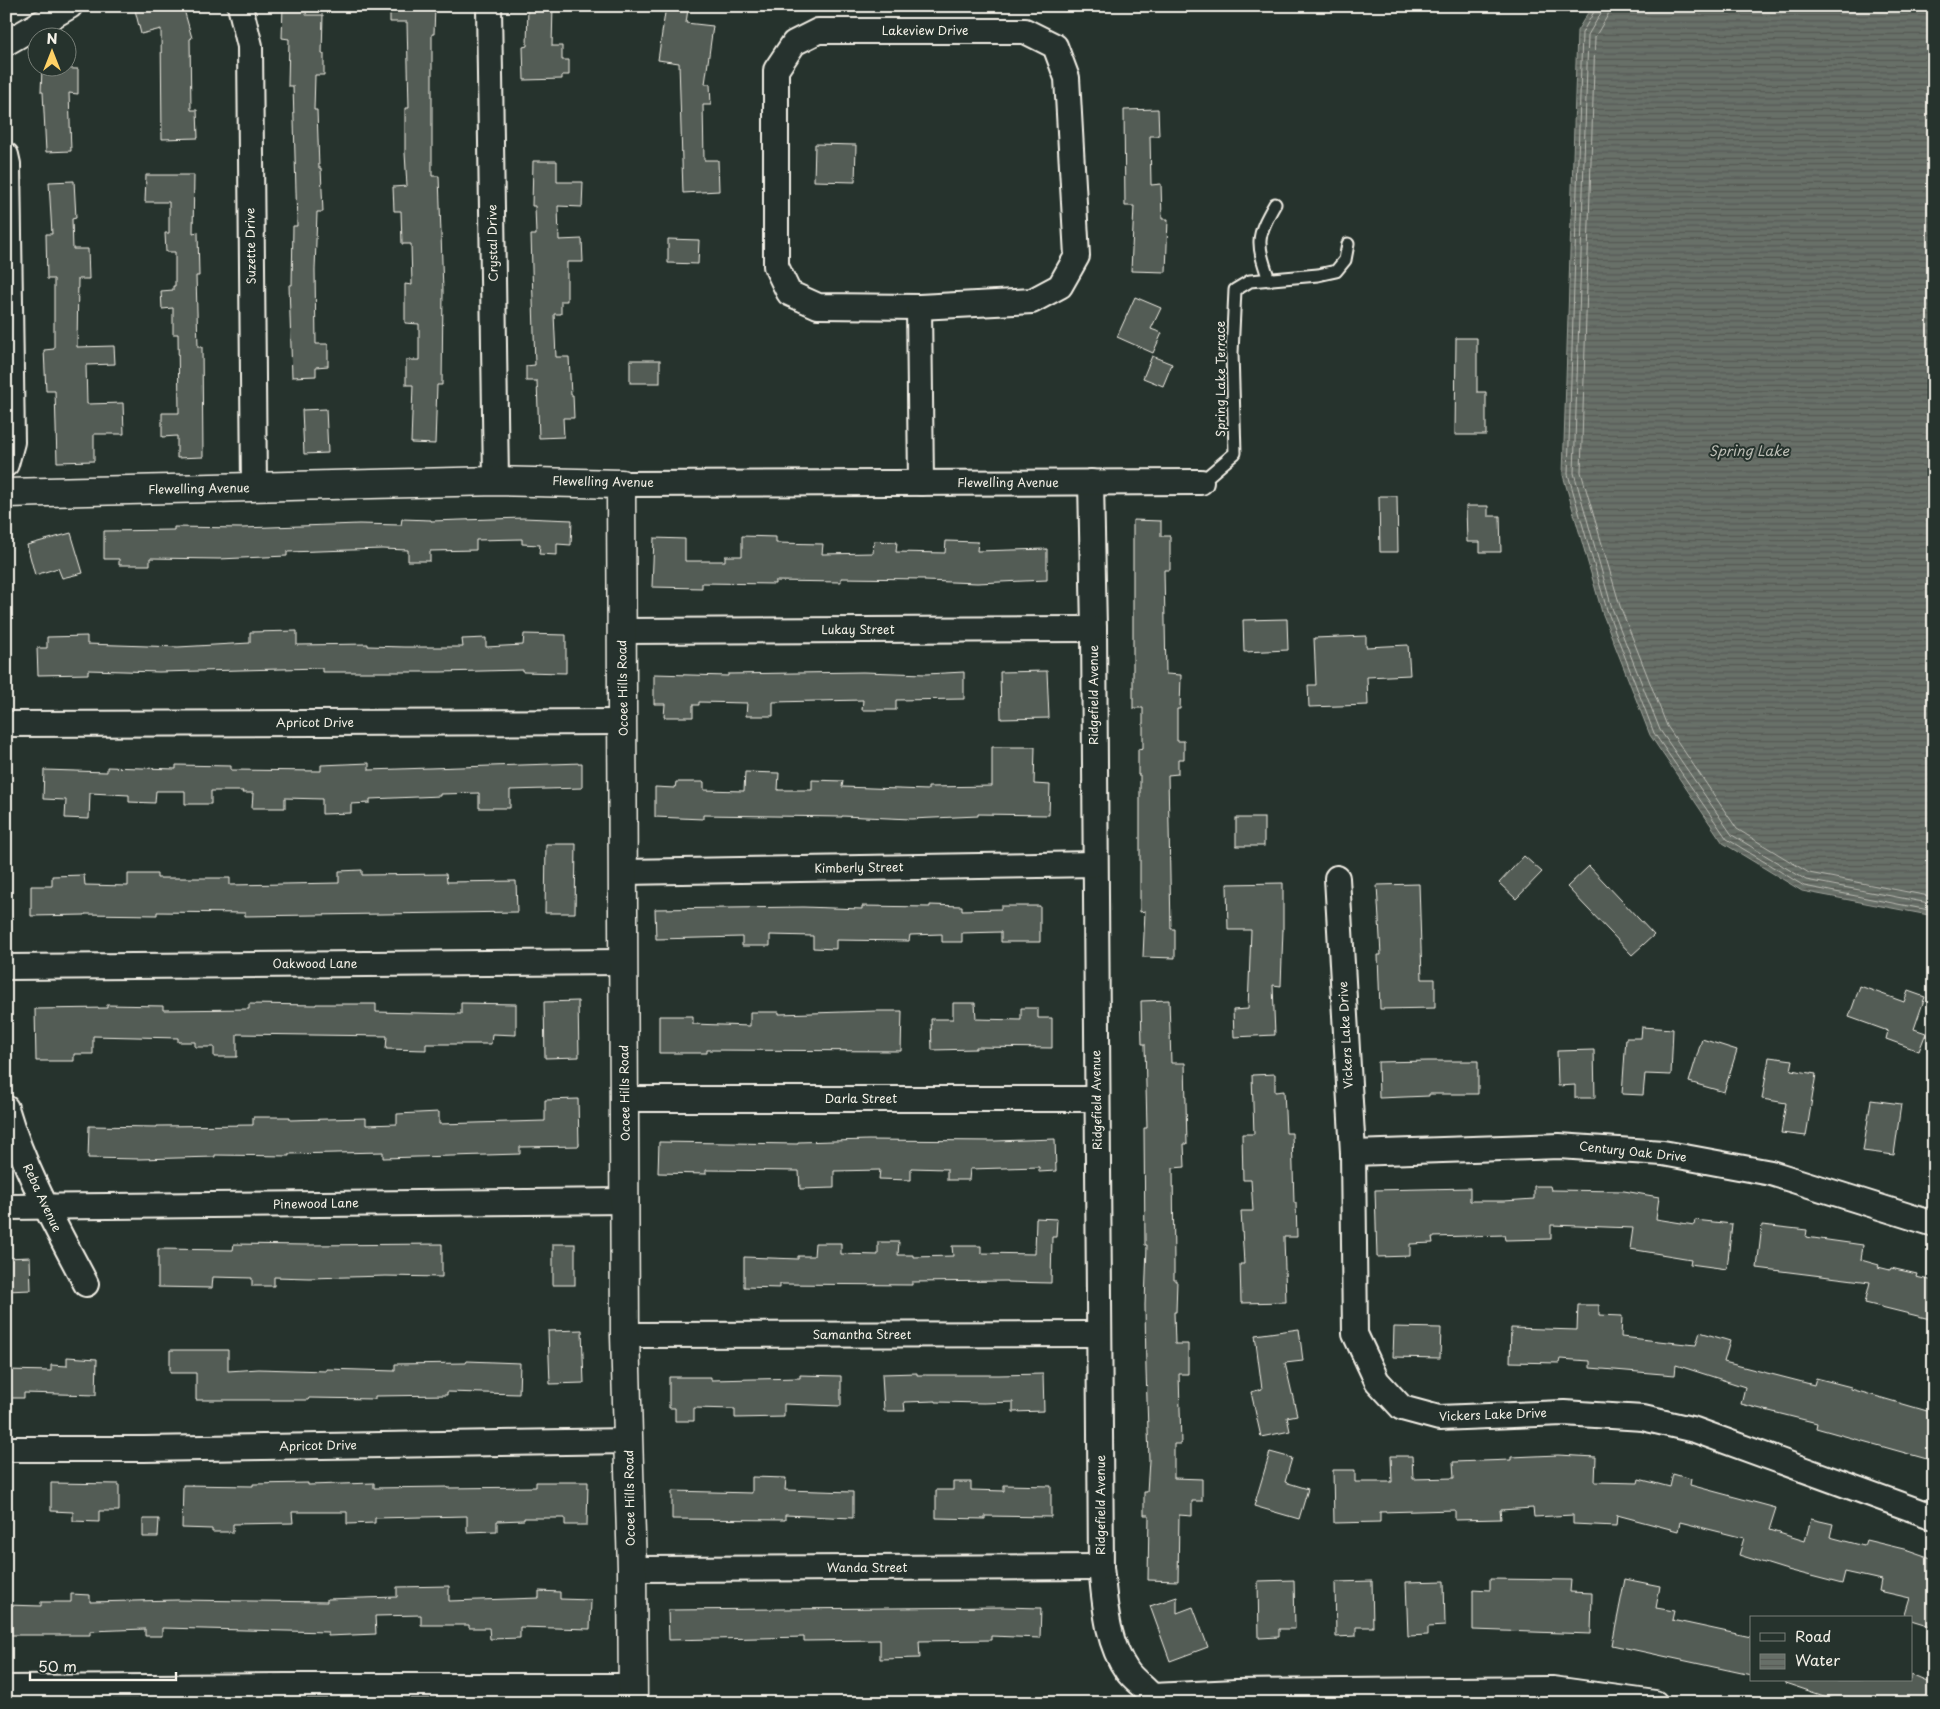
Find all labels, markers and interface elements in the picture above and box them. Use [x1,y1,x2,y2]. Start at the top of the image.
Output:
street label: Lakeview Drive [882,21,968,39]
north arrow [28,28,78,78]
text: N [46,28,58,49]
street label: Crystal Drive [482,204,502,282]
street label: Suzette Drive [240,207,260,285]
street label: Spring Lake Terrace [1211,321,1229,437]
water label: Spring Lake [1709,440,1791,461]
street label: Flewelling Avenue [552,471,654,491]
street label: Flewelling Avenue [957,473,1059,491]
street label: Flewelling Avenue [148,478,250,498]
street label: Lukay Street [821,620,895,638]
street label: Ocoee Hills Road [612,640,632,736]
street label: Ridgefield Avenue [1084,645,1102,745]
street label: Apricot Drive [276,713,354,731]
street label: Kimberly Street [814,857,904,877]
street label: Oakwood Lane [273,954,358,972]
street label: Vickers Lake Drive [1333,981,1357,1089]
street label: Ocoee Hills Road [614,1045,634,1141]
street label: Ridgefield Avenue [1086,1049,1106,1150]
street label: Darla Street [825,1089,897,1107]
street label: Century Oak Drive [1578,1136,1688,1166]
street label: Reba Avenue [19,1160,67,1235]
street label: Pinewood Lane [273,1193,359,1213]
street label: Samantha Street [813,1325,912,1343]
street label: Vickers Lake Drive [1439,1403,1547,1425]
street label: Apricot Drive [279,1435,357,1455]
street label: Ocoee Hills Road [619,1450,639,1546]
street label: Ridgefield Avenue [1091,1455,1109,1555]
street label: Wanda Street [827,1558,907,1576]
legend [1750,1616,1912,1682]
text: Road [1795,1624,1831,1647]
text: Water [1795,1648,1840,1671]
scale bar [30,1649,176,1681]
text: 50 m [38,1654,77,1677]

